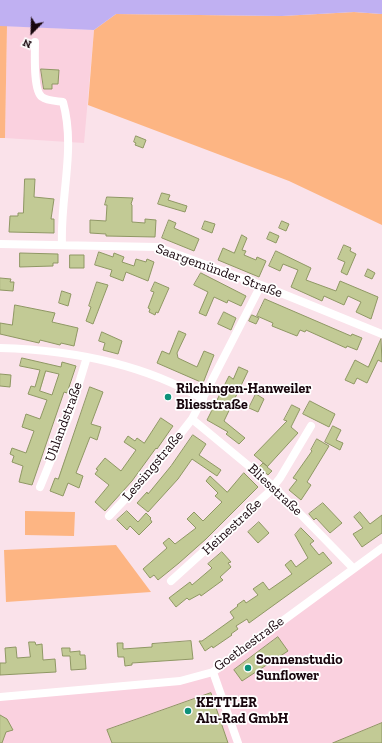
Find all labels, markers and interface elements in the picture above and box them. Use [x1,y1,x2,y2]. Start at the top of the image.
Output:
north arrow [12,12,52,52]
text: N [21,36,34,51]
street label: Saargemünder Straße [153,240,285,302]
street label: Uhlandstraße [42,380,86,464]
place label: Rilchingen-Hanweiler Bliesstraße [176,381,311,414]
marker: Rilchingen-Hanweiler Bliesstraße [163,392,173,402]
street label: Lessingstraße [119,428,187,504]
street label: Bliesstraße [244,461,306,519]
street label: Heinestraße [199,495,265,559]
street label: Goethestraße [211,613,287,675]
place label: Sonnenstudio Sunflower [256,652,342,684]
marker: Sonnenstudio Sunflower [243,663,253,673]
place label: KETTLER Alu-Rad GmbH [196,695,288,728]
marker: KETTLER Alu-Rad GmbH [183,706,193,716]

